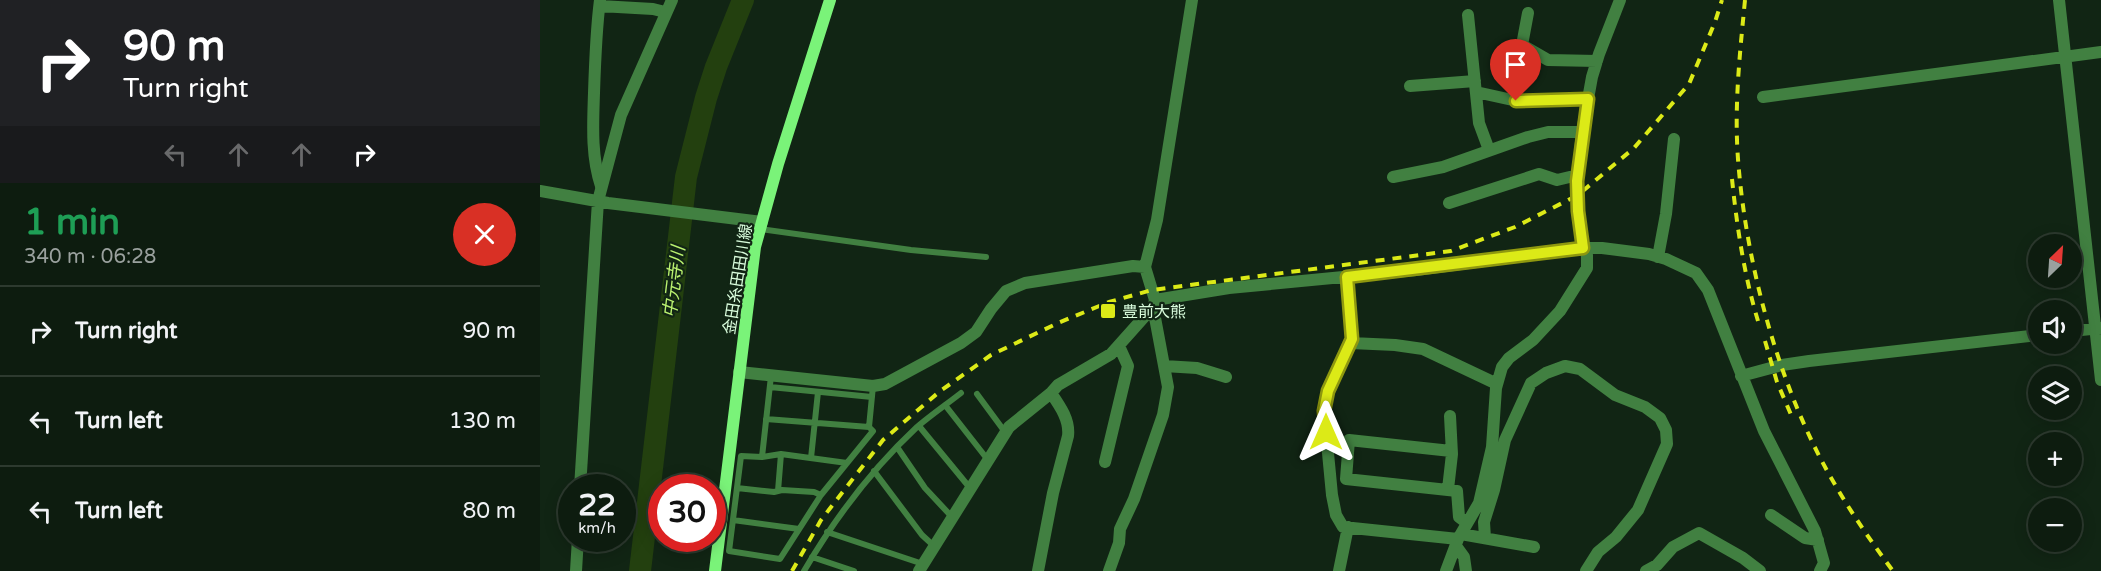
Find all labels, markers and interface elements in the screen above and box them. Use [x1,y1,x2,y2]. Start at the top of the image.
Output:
text: 90 m [123,21,225,72]
icon: right [24,24,102,102]
pin [1490,39,1541,101]
icon: arrive [1499,48,1532,81]
text: Turn right [123,72,249,105]
icon: left [159,138,192,171]
icon: ahead [222,138,255,171]
icon: ahead [285,138,318,171]
icon: right [348,138,381,171]
text: 1 min [24,201,120,244]
button: close [453,203,516,266]
street label: 金田糸田田川線 [719,222,757,336]
north arrow [2028,234,2082,288]
map controls [2028,234,2082,552]
water label: 中元寺川 [659,243,690,319]
text: 340 m · 06:28 [24,245,156,269]
button: sound [2028,300,2082,354]
marker: 豊前大熊 [1099,302,1117,320]
place label: 豊前大熊 [1122,302,1186,322]
icon: right [24,315,57,348]
text: Turn right [75,318,177,344]
text: 90 m [462,318,516,344]
button: layers [2028,366,2082,420]
position arrow [1294,400,1358,464]
icon: left [24,405,57,438]
text: Turn left [75,408,163,434]
text: 130 m [449,408,516,434]
button: + [2028,432,2082,486]
speed limit sign: 30 [648,474,726,552]
text: 22 [578,487,616,524]
icon: left [24,495,57,528]
text: Turn left [75,498,163,524]
text: 80 m [462,498,516,524]
button: − [2028,498,2082,552]
text: km/h [578,519,616,537]

